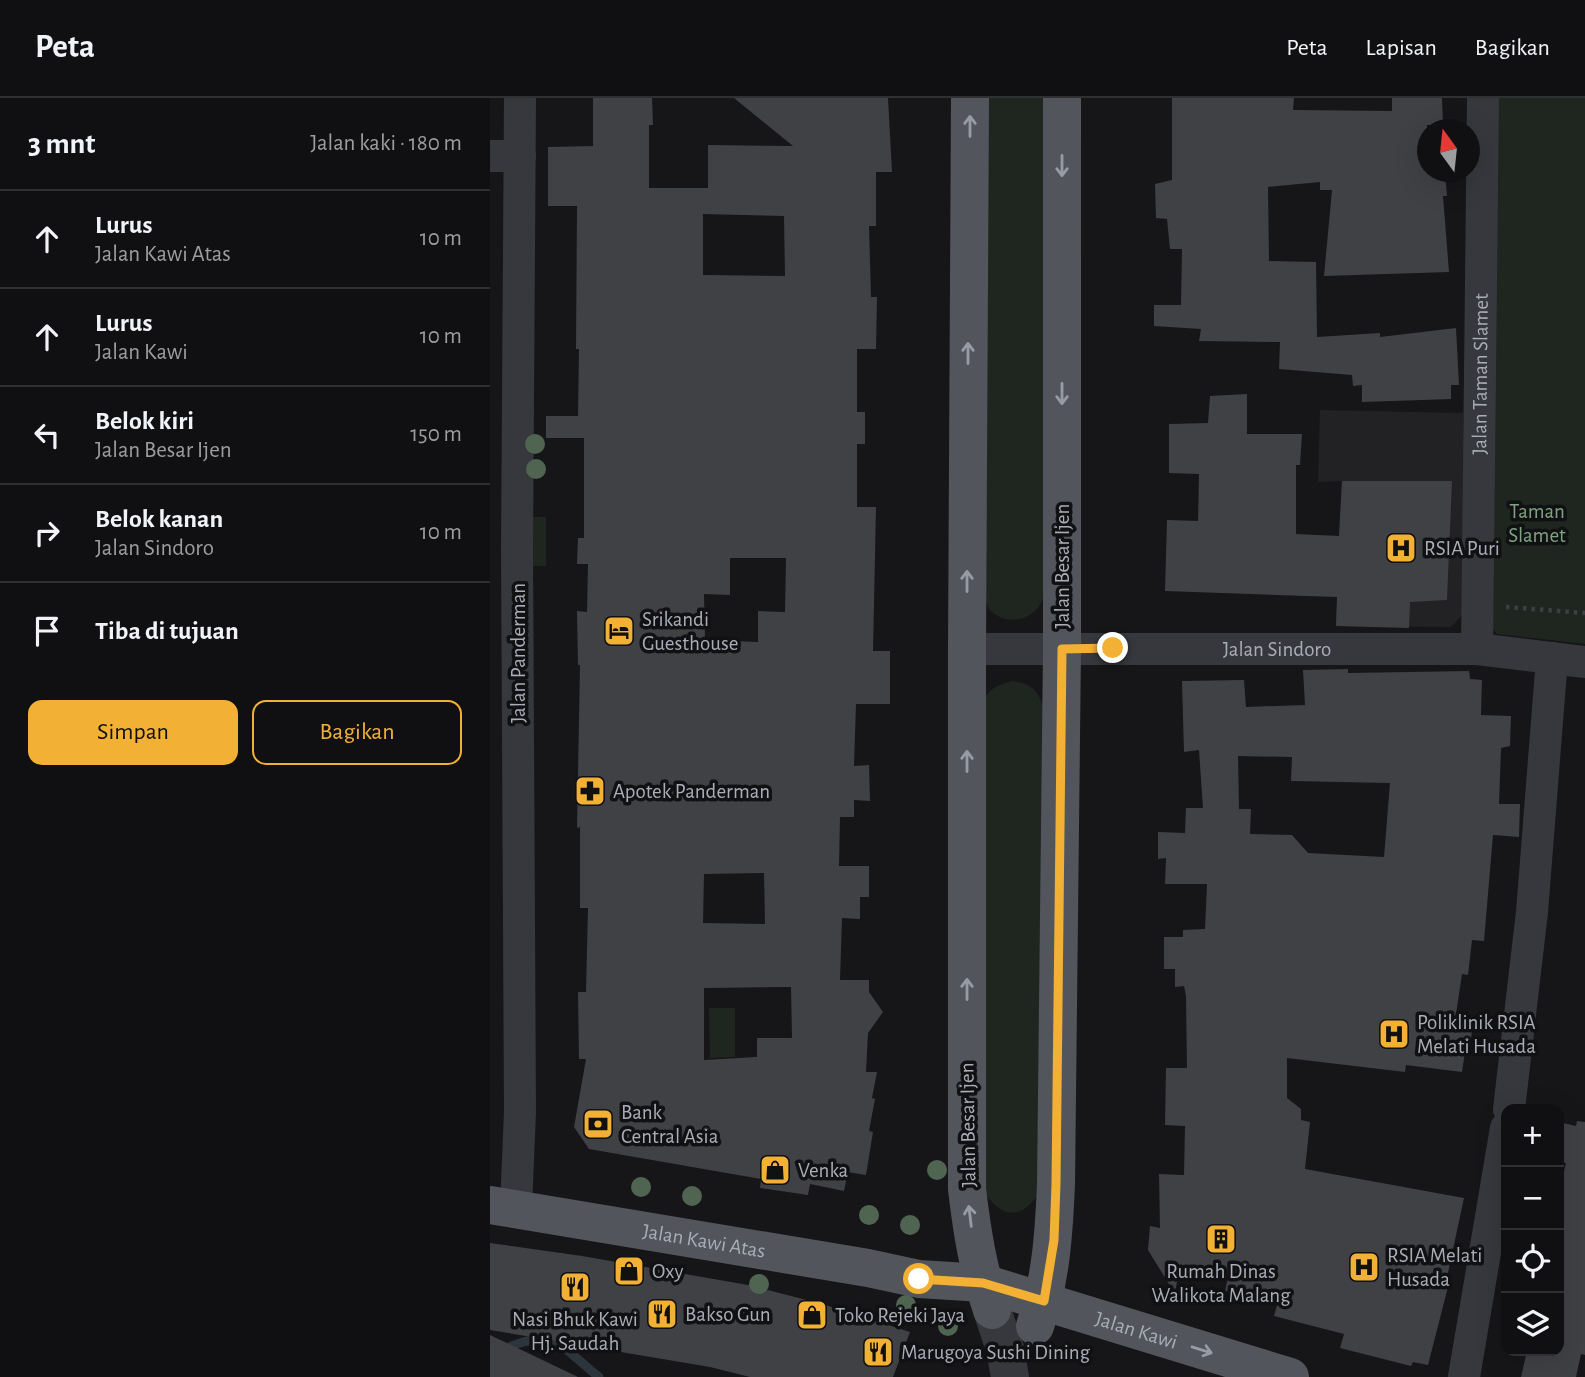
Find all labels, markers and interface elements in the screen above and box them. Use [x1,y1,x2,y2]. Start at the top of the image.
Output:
text: Peta [35,31,95,64]
text: Peta [1286,36,1328,60]
text: Lapisan [1366,36,1437,60]
text: Bagikan [1475,36,1550,60]
one-way arrow [963,114,977,137]
north arrow [1417,119,1480,182]
text: 3 mnt [28,129,96,159]
text: Jalan kaki · 180 m [310,132,462,155]
one-way arrow [1055,154,1069,177]
text: Lurus [95,212,152,238]
icon: ahead [28,220,66,258]
text: 10 m [420,227,462,250]
text: Jalan Kawi Atas [95,243,231,266]
street label: Jalan Taman Slamet [1469,293,1491,455]
text: Lurus [95,310,152,336]
icon: ahead [28,318,66,356]
text: 10 m [420,325,462,348]
text: Jalan Kawi [95,341,188,364]
one-way arrow [961,342,975,365]
one-way arrow [1055,382,1069,405]
text: Belok kiri [95,408,194,434]
icon: left [28,416,66,454]
text: 150 m [410,423,462,446]
text: Jalan Besar Ijen [95,439,232,462]
park label: Taman Slamet [1508,501,1566,546]
street label: Jalan Besar Ijen [1052,504,1073,628]
text: Belok kanan [95,506,223,532]
icon: right [28,514,66,552]
text: 10 m [420,521,462,544]
hospital icon: RSIA Puri [1384,531,1418,565]
text: Jalan Sindoro [95,537,214,560]
place label: RSIA Puri [1424,538,1500,559]
one-way arrow [960,569,974,592]
street label: Jalan Panderman [508,583,529,723]
place label: Srikandi Guesthouse [642,609,738,654]
icon: arrive [28,612,66,650]
hotel icon: Srikandi Guesthouse [602,614,636,648]
text: Tiba di tujuan [95,618,239,644]
route end [1097,632,1128,663]
street label: Jalan Sindoro [1223,639,1331,660]
button: Simpan [28,700,238,765]
button: Bagikan [252,700,462,765]
one-way arrow [960,750,974,773]
pharmacy icon: Apotek Panderman [573,774,607,808]
place label: Apotek Panderman [613,781,770,802]
one-way arrow [960,978,974,1001]
place label: Poliklinik RSIA Melati Husada [1417,1012,1536,1057]
hospital icon: Poliklinik RSIA Melati Husada [1377,1017,1411,1051]
street label: Jalan Besar Ijen [956,1062,980,1188]
place label: Bank Central Asia [621,1102,719,1147]
map controls [1501,1104,1564,1356]
button: + [1501,1104,1564,1167]
bank icon: Bank Central Asia [581,1107,615,1141]
shop icon: Venka [758,1153,792,1187]
place label: Venka [798,1160,849,1181]
button: − [1501,1167,1564,1230]
one-way arrow [964,1205,977,1228]
street label: Jalan Kawi Atas [641,1220,767,1261]
building icon: Rumah Dinas Walikota Malang [1204,1222,1238,1256]
button: locate [1501,1230,1564,1293]
place label: RSIA Melati Husada [1387,1245,1482,1290]
hospital icon: RSIA Melati Husada [1347,1250,1381,1284]
shop icon: Oxy [612,1254,646,1288]
place label: Oxy [652,1261,683,1282]
place label: Rumah Dinas Walikota Malang [1152,1261,1291,1306]
route start [903,1263,934,1294]
restaurant icon: Nasi Bhuk Kawi Hj. Saudah [558,1270,592,1304]
button: layers [1501,1293,1564,1356]
restaurant icon: Bakso Gun [645,1297,679,1331]
shop icon: Toko Rejeki Jaya [795,1298,829,1332]
place label: Bakso Gun [685,1304,771,1325]
place label: Toko Rejeki Jaya [835,1305,965,1326]
street label: Jalan Kawi [1093,1308,1180,1352]
place label: Nasi Bhuk Kawi Hj. Saudah [512,1309,638,1354]
restaurant icon: Marugoya Sushi Dining [861,1335,895,1369]
place label: Marugoya Sushi Dining [901,1342,1091,1363]
one-way arrow [1191,1345,1213,1358]

